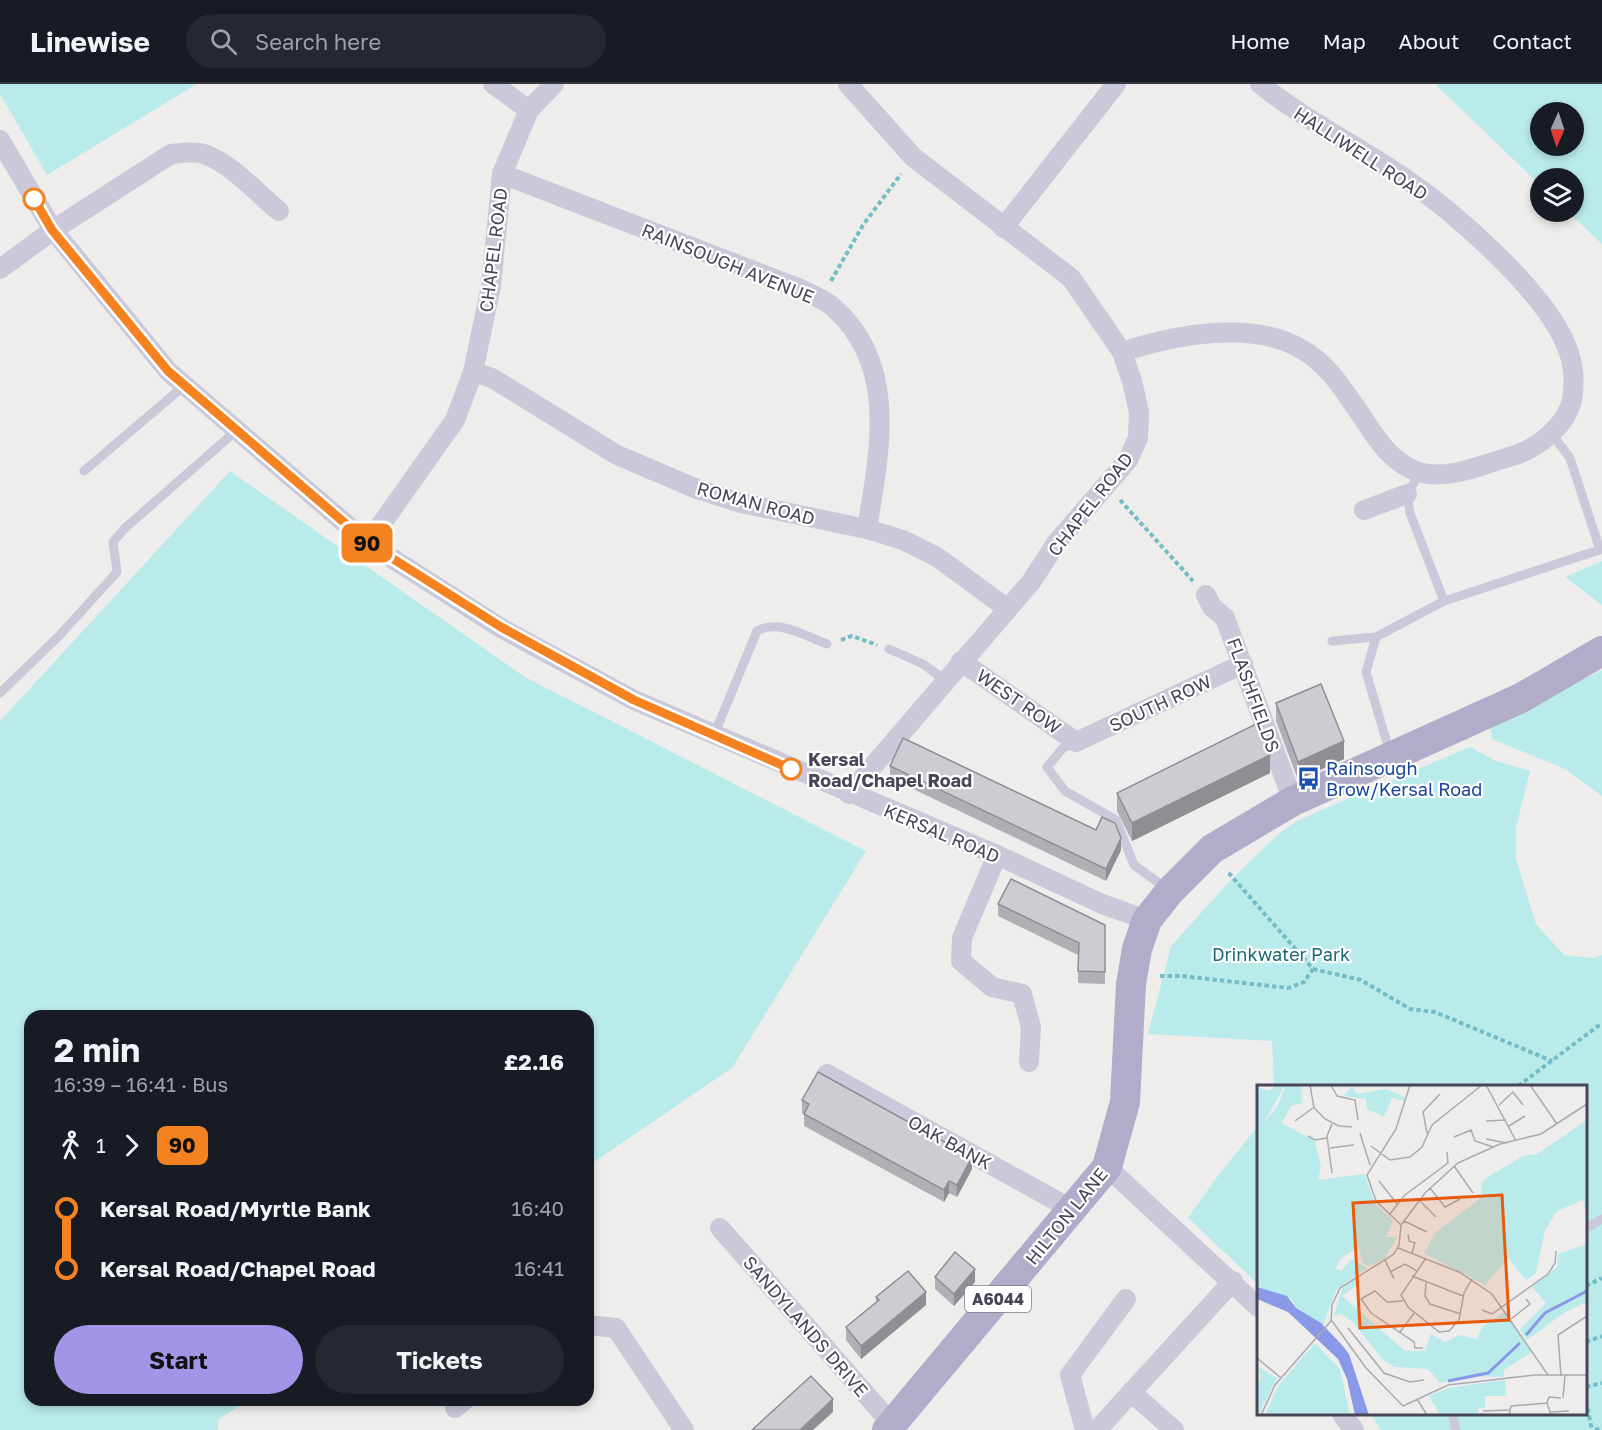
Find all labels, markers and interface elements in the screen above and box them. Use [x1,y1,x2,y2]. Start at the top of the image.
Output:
search box [186,14,606,68]
text: Linewise [30,25,150,58]
icon: search [207,25,240,58]
text: Search here [255,28,381,55]
text: Home [1230,28,1290,54]
text: Map [1323,28,1366,54]
text: About [1399,28,1459,54]
text: Contact [1492,28,1572,54]
street label: HALLIWELL ROAD [1290,102,1432,204]
north arrow [1530,102,1584,156]
map controls [1530,102,1584,222]
button: layers [1530,168,1584,222]
street label: CHAPEL ROAD [474,186,512,314]
unlabelled marker [23,188,45,210]
street label: RAINSOUGH AVENUE [639,218,817,308]
street label: CHAPEL ROAD [1043,448,1137,560]
street label: ROMAN ROAD [695,477,817,529]
line badge: 90 [340,524,394,562]
text: 90 [354,530,381,556]
street label: FLASHFIELDS [1223,635,1285,755]
street label: WEST ROW [973,664,1065,738]
street label: SOUTH ROW [1106,670,1214,736]
place label: Kersal Road/Chapel Road [808,748,972,791]
place label: Rainsough Brow/Kersal Road [1326,757,1482,800]
marker: Kersal Road/Chapel Road [780,758,802,780]
bus stop icon: Rainsough Brow/Kersal Road [1295,765,1321,791]
street label: KERSAL ROAD [881,799,1003,867]
park label: Drinkwater Park [1212,943,1350,965]
text: 2 min [54,1030,140,1069]
text: £2.16 [504,1048,564,1075]
text: 16:39 – 16:41 · Bus [54,1072,228,1096]
inset map [1257,1085,1587,1415]
street label: OAK BANK [905,1110,995,1174]
icon: walk [54,1129,87,1162]
icon: forward [115,1129,148,1162]
text: 90 [169,1132,196,1158]
text: 1 [96,1133,106,1157]
street label: HILTON LANE [1020,1163,1112,1269]
text: Kersal Road/Myrtle Bank [100,1195,371,1222]
text: 16:40 [512,1196,564,1220]
street label: SANDYLANDS DRIVE [739,1251,873,1401]
text: Kersal Road/Chapel Road [100,1255,376,1282]
text: 16:41 [514,1256,564,1280]
road number: A6044 [965,1286,1031,1312]
button: Start [54,1325,303,1394]
button: Tickets [315,1325,564,1394]

